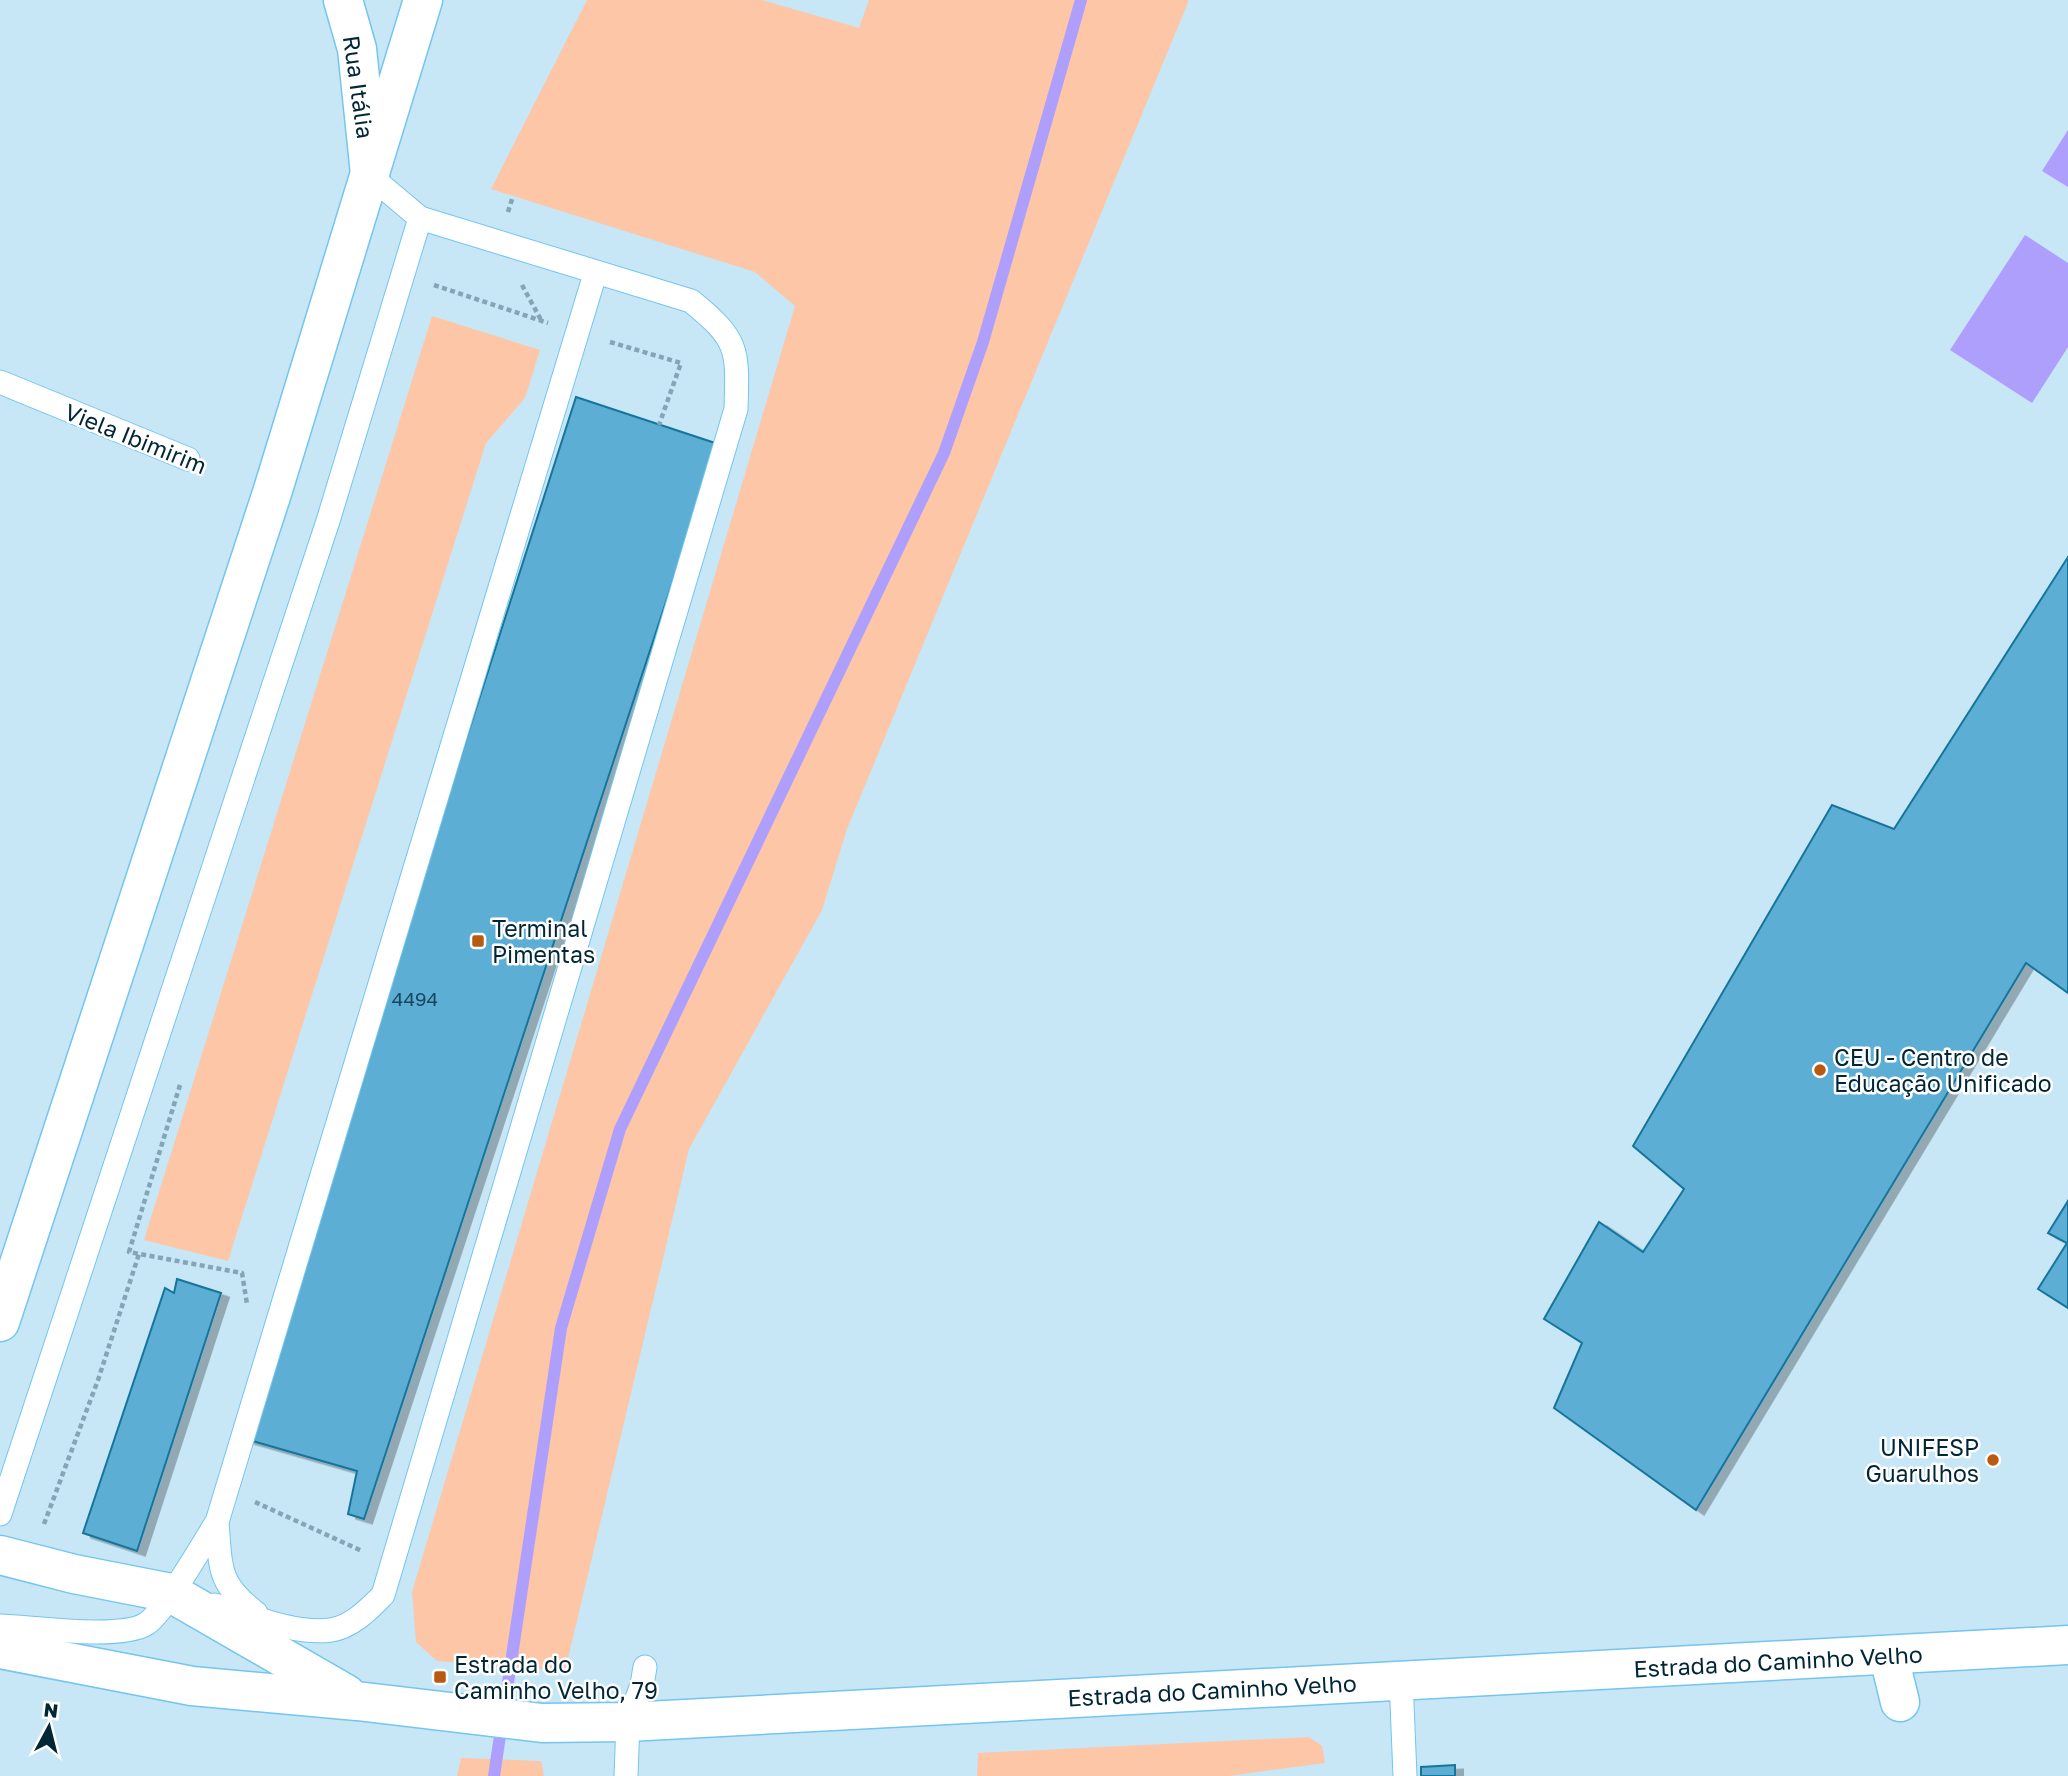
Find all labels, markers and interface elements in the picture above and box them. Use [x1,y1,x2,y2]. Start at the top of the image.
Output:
street label: Rua Itália [338,34,380,140]
street label: Viela Ibimirim [61,397,211,479]
place label: Terminal Pimentas [492,914,595,968]
marker: Terminal Pimentas [470,933,486,949]
house number: 4494 [392,987,438,1010]
place label: CEU - Centro de Educação Unificado [1834,1043,2052,1097]
marker: CEU - Centro de Educação Unificado [1812,1062,1828,1078]
place label: UNIFESP Guarulhos [1865,1433,1979,1487]
marker: UNIFESP Guarulhos [1985,1452,2001,1468]
street label: Estrada do Caminho Velho [1633,1639,1923,1683]
place label: Estrada do Caminho Velho, 79 [454,1650,658,1704]
street label: Estrada do Caminho Velho [1067,1668,1357,1712]
marker: Estrada do Caminho Velho, 79 [432,1669,448,1685]
north arrow [14,1692,84,1762]
text: N [43,1697,60,1722]

